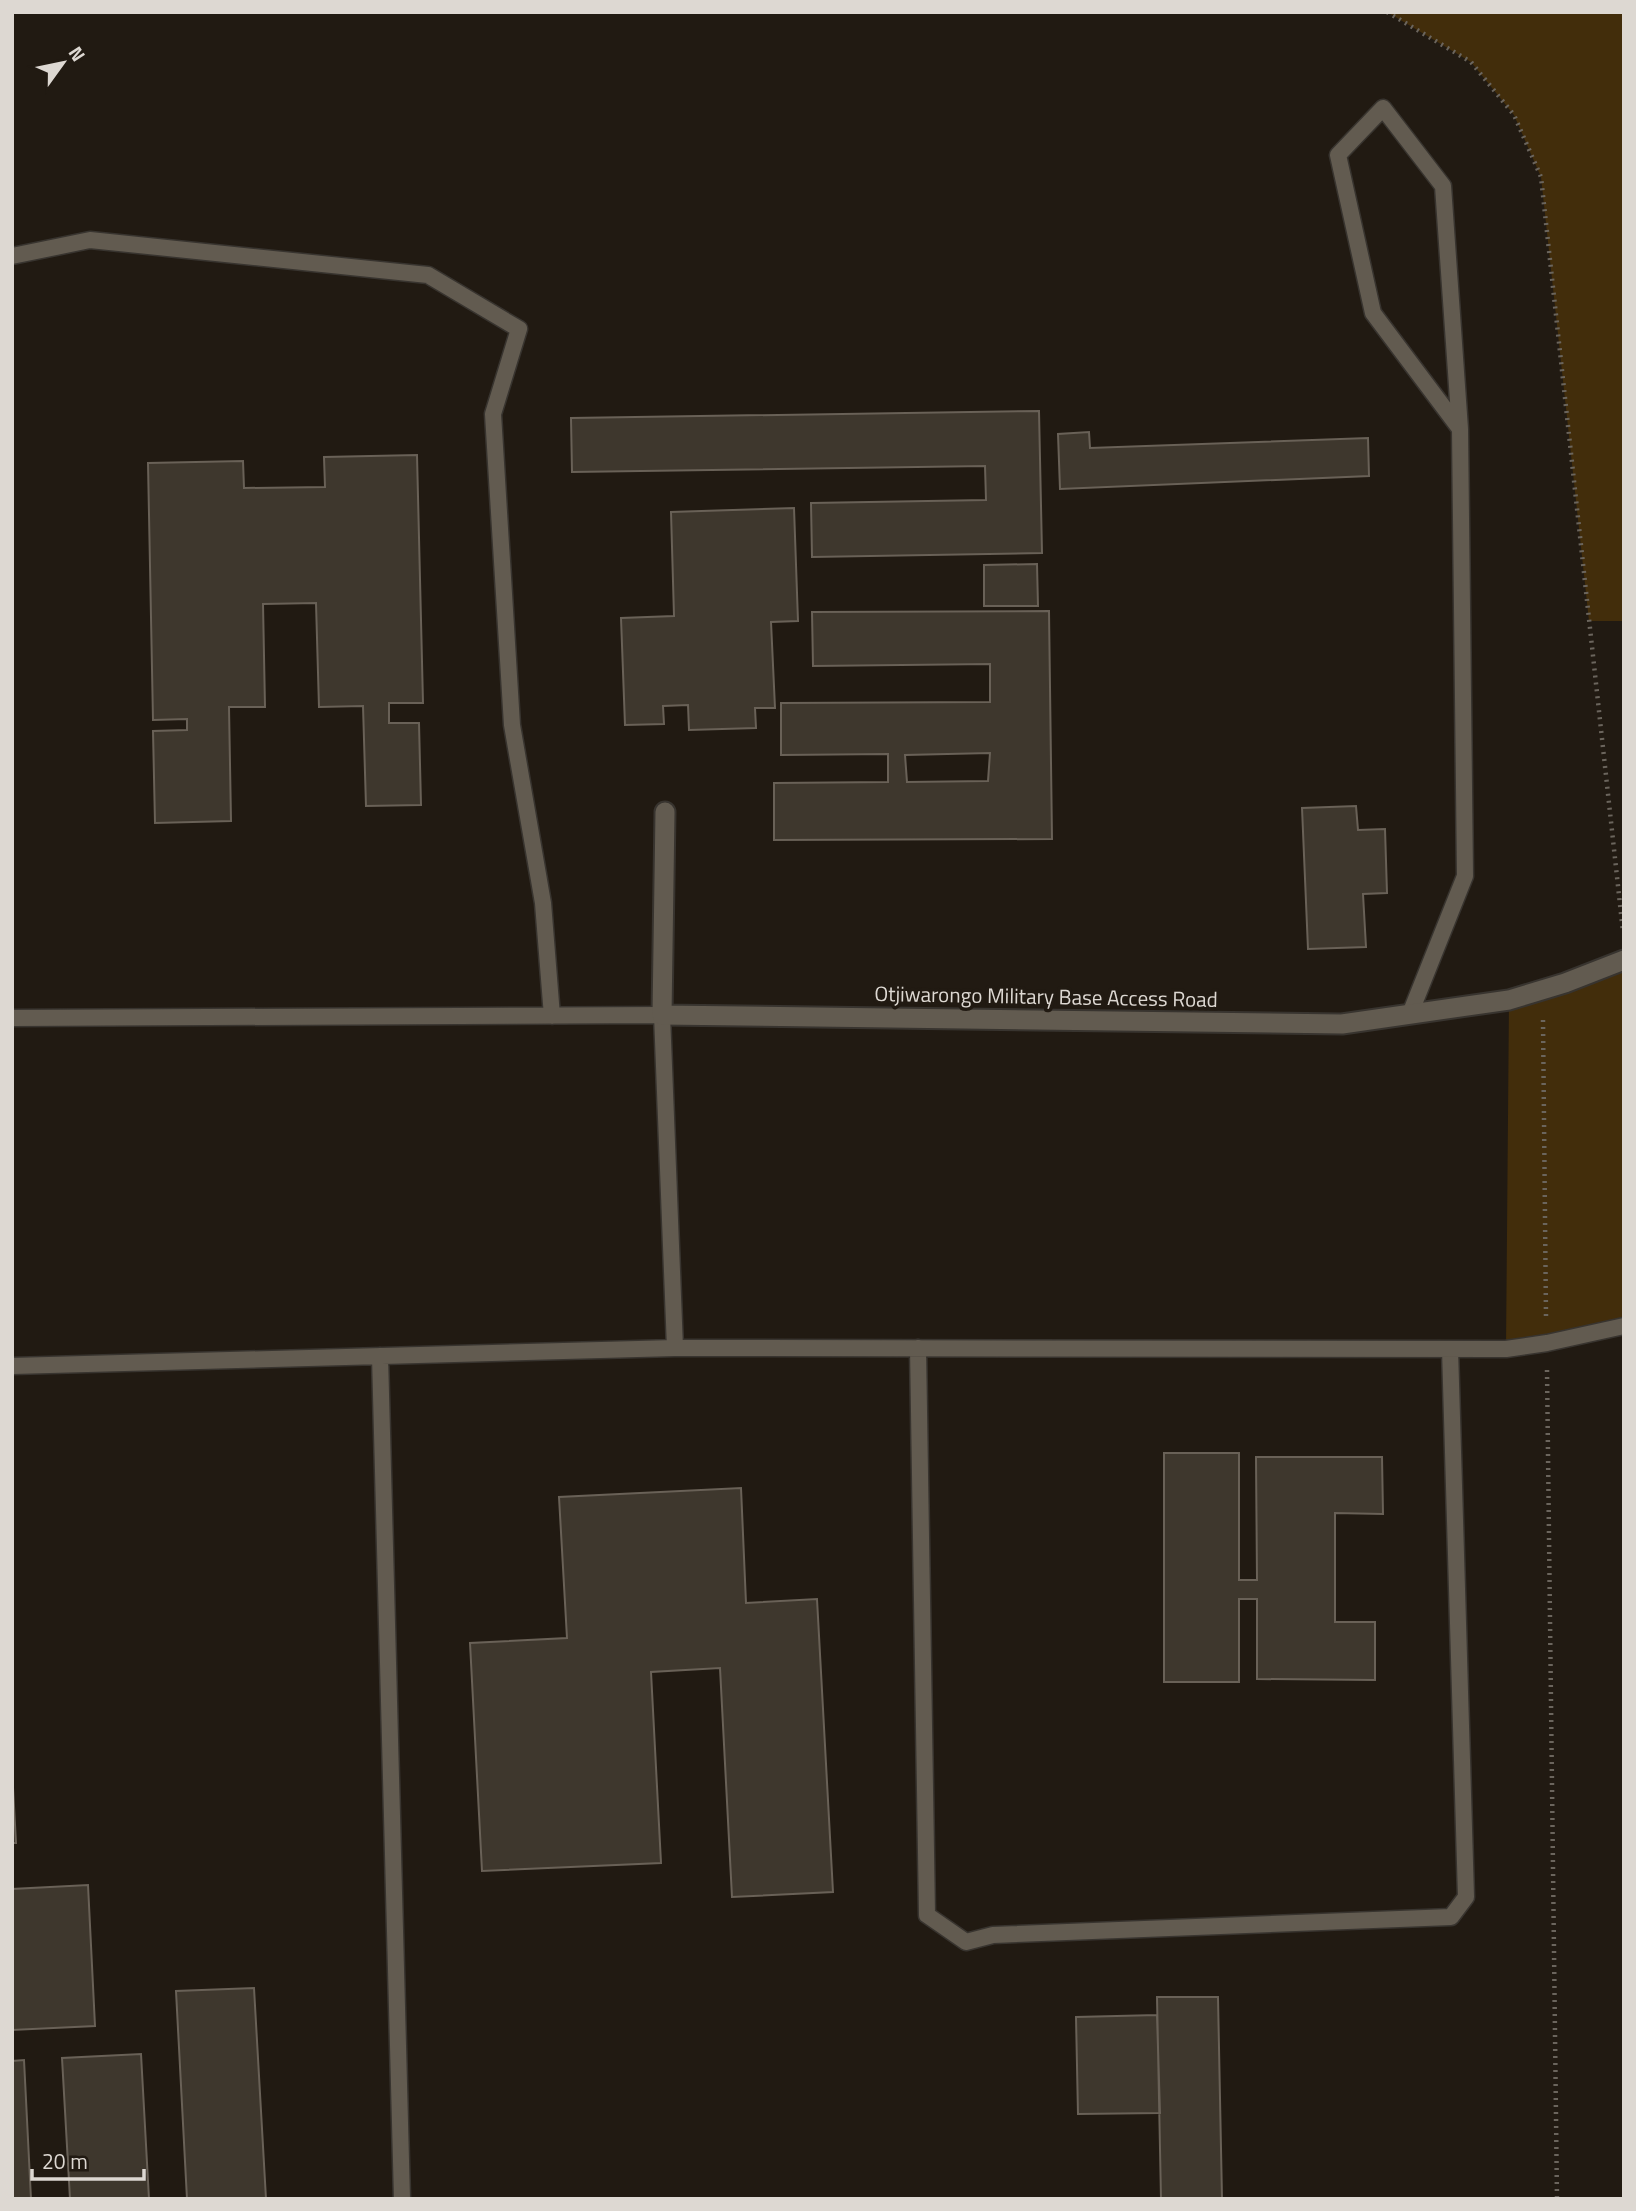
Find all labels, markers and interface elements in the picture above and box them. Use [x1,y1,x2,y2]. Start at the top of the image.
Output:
north arrow [28,28,98,98]
text: N [62,40,93,67]
street label: Otjiwarongo Military Base Access Road [874,977,1218,1015]
scale bar [32,2138,144,2182]
text: 20 m [42,2145,88,2177]

